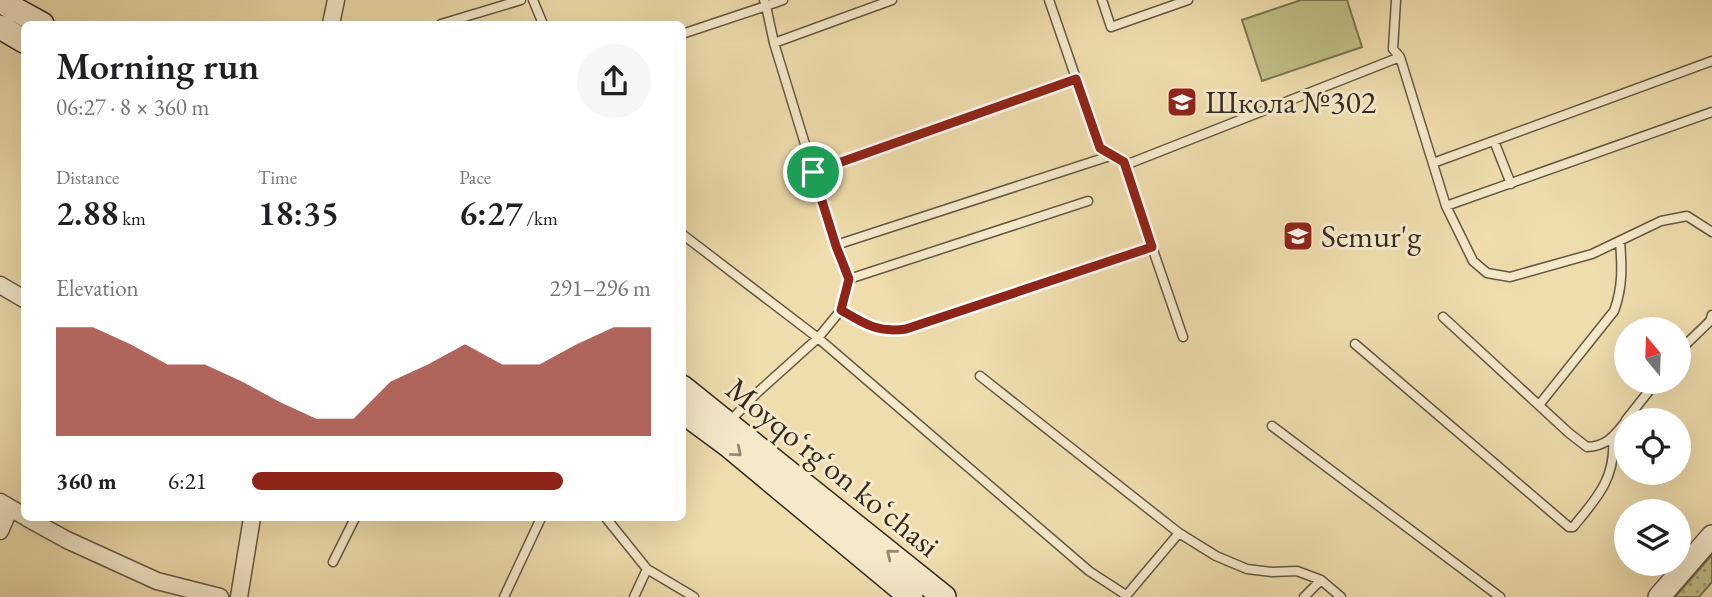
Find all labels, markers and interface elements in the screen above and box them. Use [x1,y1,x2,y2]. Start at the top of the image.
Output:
text: Morning run [56,41,259,90]
button: share [577,44,651,118]
place label: Школа №302 [1205,81,1377,123]
school or university icon: Школа №302 [1165,85,1199,119]
text: 06:27 · 8 × 360 m [56,92,209,122]
pin [783,142,843,202]
icon: arrive [794,153,832,191]
text: Distance [56,165,119,190]
text: Time [258,165,297,190]
text: Pace [459,165,491,190]
text: 2.88 [56,190,118,235]
text: 18:35 [258,190,339,235]
text: 6:27 [459,190,523,235]
text: km [118,206,146,231]
text: /km [523,206,558,231]
place label: Semur'g [1321,215,1422,257]
school or university icon: Semur'g [1281,219,1315,253]
text: Elevation [56,273,139,303]
text: 291–296 m [550,273,651,303]
north arrow [1614,317,1690,394]
map controls [1614,317,1691,576]
street label: Moyqoʻrgʻon koʻchasi [717,368,949,566]
button: locate [1614,408,1691,485]
one-way arrow [728,444,741,456]
text: 360 m [56,466,117,496]
text: 6:21 [168,466,207,496]
button: layers [1614,499,1691,576]
one-way arrow [886,550,899,562]

